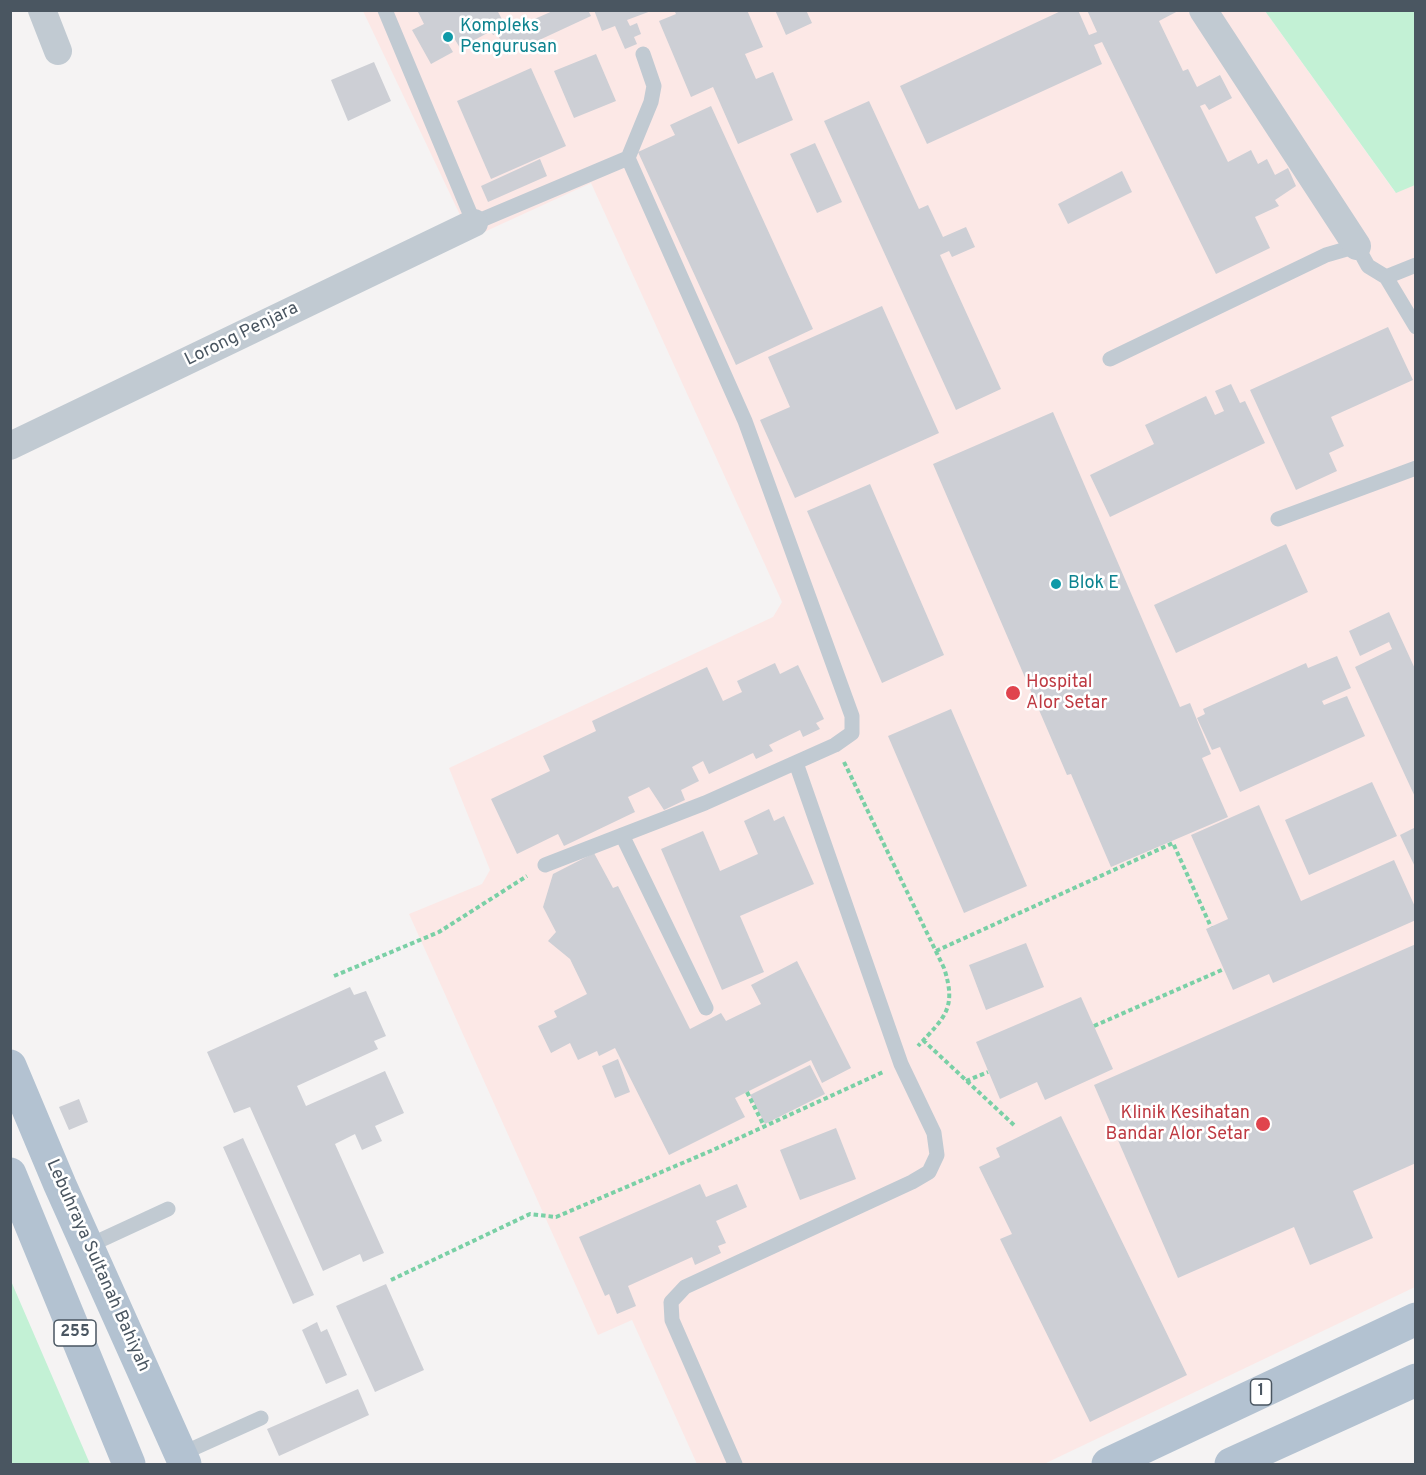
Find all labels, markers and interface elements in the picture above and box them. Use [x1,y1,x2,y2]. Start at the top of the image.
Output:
place label: Kompleks Pengurusan [460,16,557,58]
marker: Kompleks Pengurusan [441,30,455,44]
street label: Lorong Penjara [182,298,302,372]
place label: Blok E [1068,573,1119,595]
marker: Blok E [1049,577,1063,591]
place label: Hospital Alor Setar [1026,672,1107,714]
marker: Hospital Alor Setar [1004,684,1022,702]
place label: Klinik Kesihatan Bandar Alor Setar [1105,1103,1250,1146]
marker: Klinik Kesihatan Bandar Alor Setar [1254,1115,1272,1133]
street label: Lebuhraya Sultanah Bahiyah [40,1156,154,1376]
road number: 255 [54,1320,96,1346]
road number: 1 [1250,1379,1272,1405]

